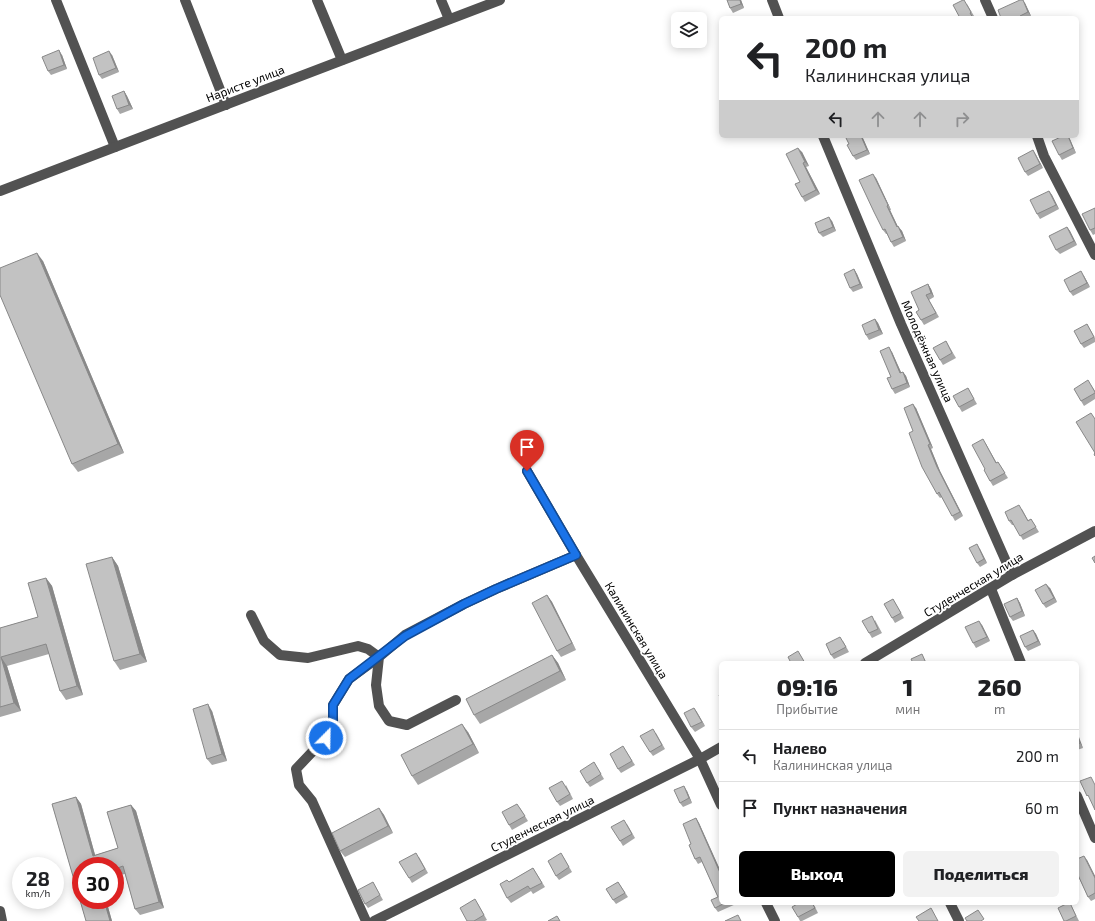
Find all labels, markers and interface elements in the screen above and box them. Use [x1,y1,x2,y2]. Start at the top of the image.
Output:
map controls [671,12,707,48]
button: layers [671,12,707,48]
text: 200 m [805,30,887,64]
icon: left [739,32,791,84]
street label: Наристе улица [204,62,287,105]
text: Калининская улица [805,64,970,86]
icon: left [825,108,847,130]
icon: ahead [867,108,889,130]
icon: ahead [909,108,931,130]
icon: right [951,108,973,130]
street label: Молодёжная улица [898,298,957,404]
pin [510,430,544,471]
icon: arrive [516,436,538,458]
street label: Студенческая улица [921,549,1026,620]
street label: Калининская улица [602,579,671,681]
text: 09:16 [776,672,838,701]
text: 1 [902,672,913,701]
text: 260 [978,672,1022,701]
text: Прибытие [776,701,838,717]
text: мин [895,701,920,717]
text: m [994,701,1005,717]
position arrow [305,717,347,759]
text: Налево [773,739,827,757]
icon: left [739,745,761,767]
text: 200 m [1016,747,1059,765]
text: Калининская улица [773,757,892,773]
street label: Студенческая улица [488,792,597,855]
icon: arrive [739,797,761,819]
text: Пункт назначения [773,799,907,817]
text: 60 m [1025,799,1059,817]
button: Выход [739,851,895,897]
button: Поделиться [903,851,1059,897]
speed limit sign: 30 [72,857,124,909]
text: 28 [26,866,50,890]
text: km/h [26,887,50,899]

